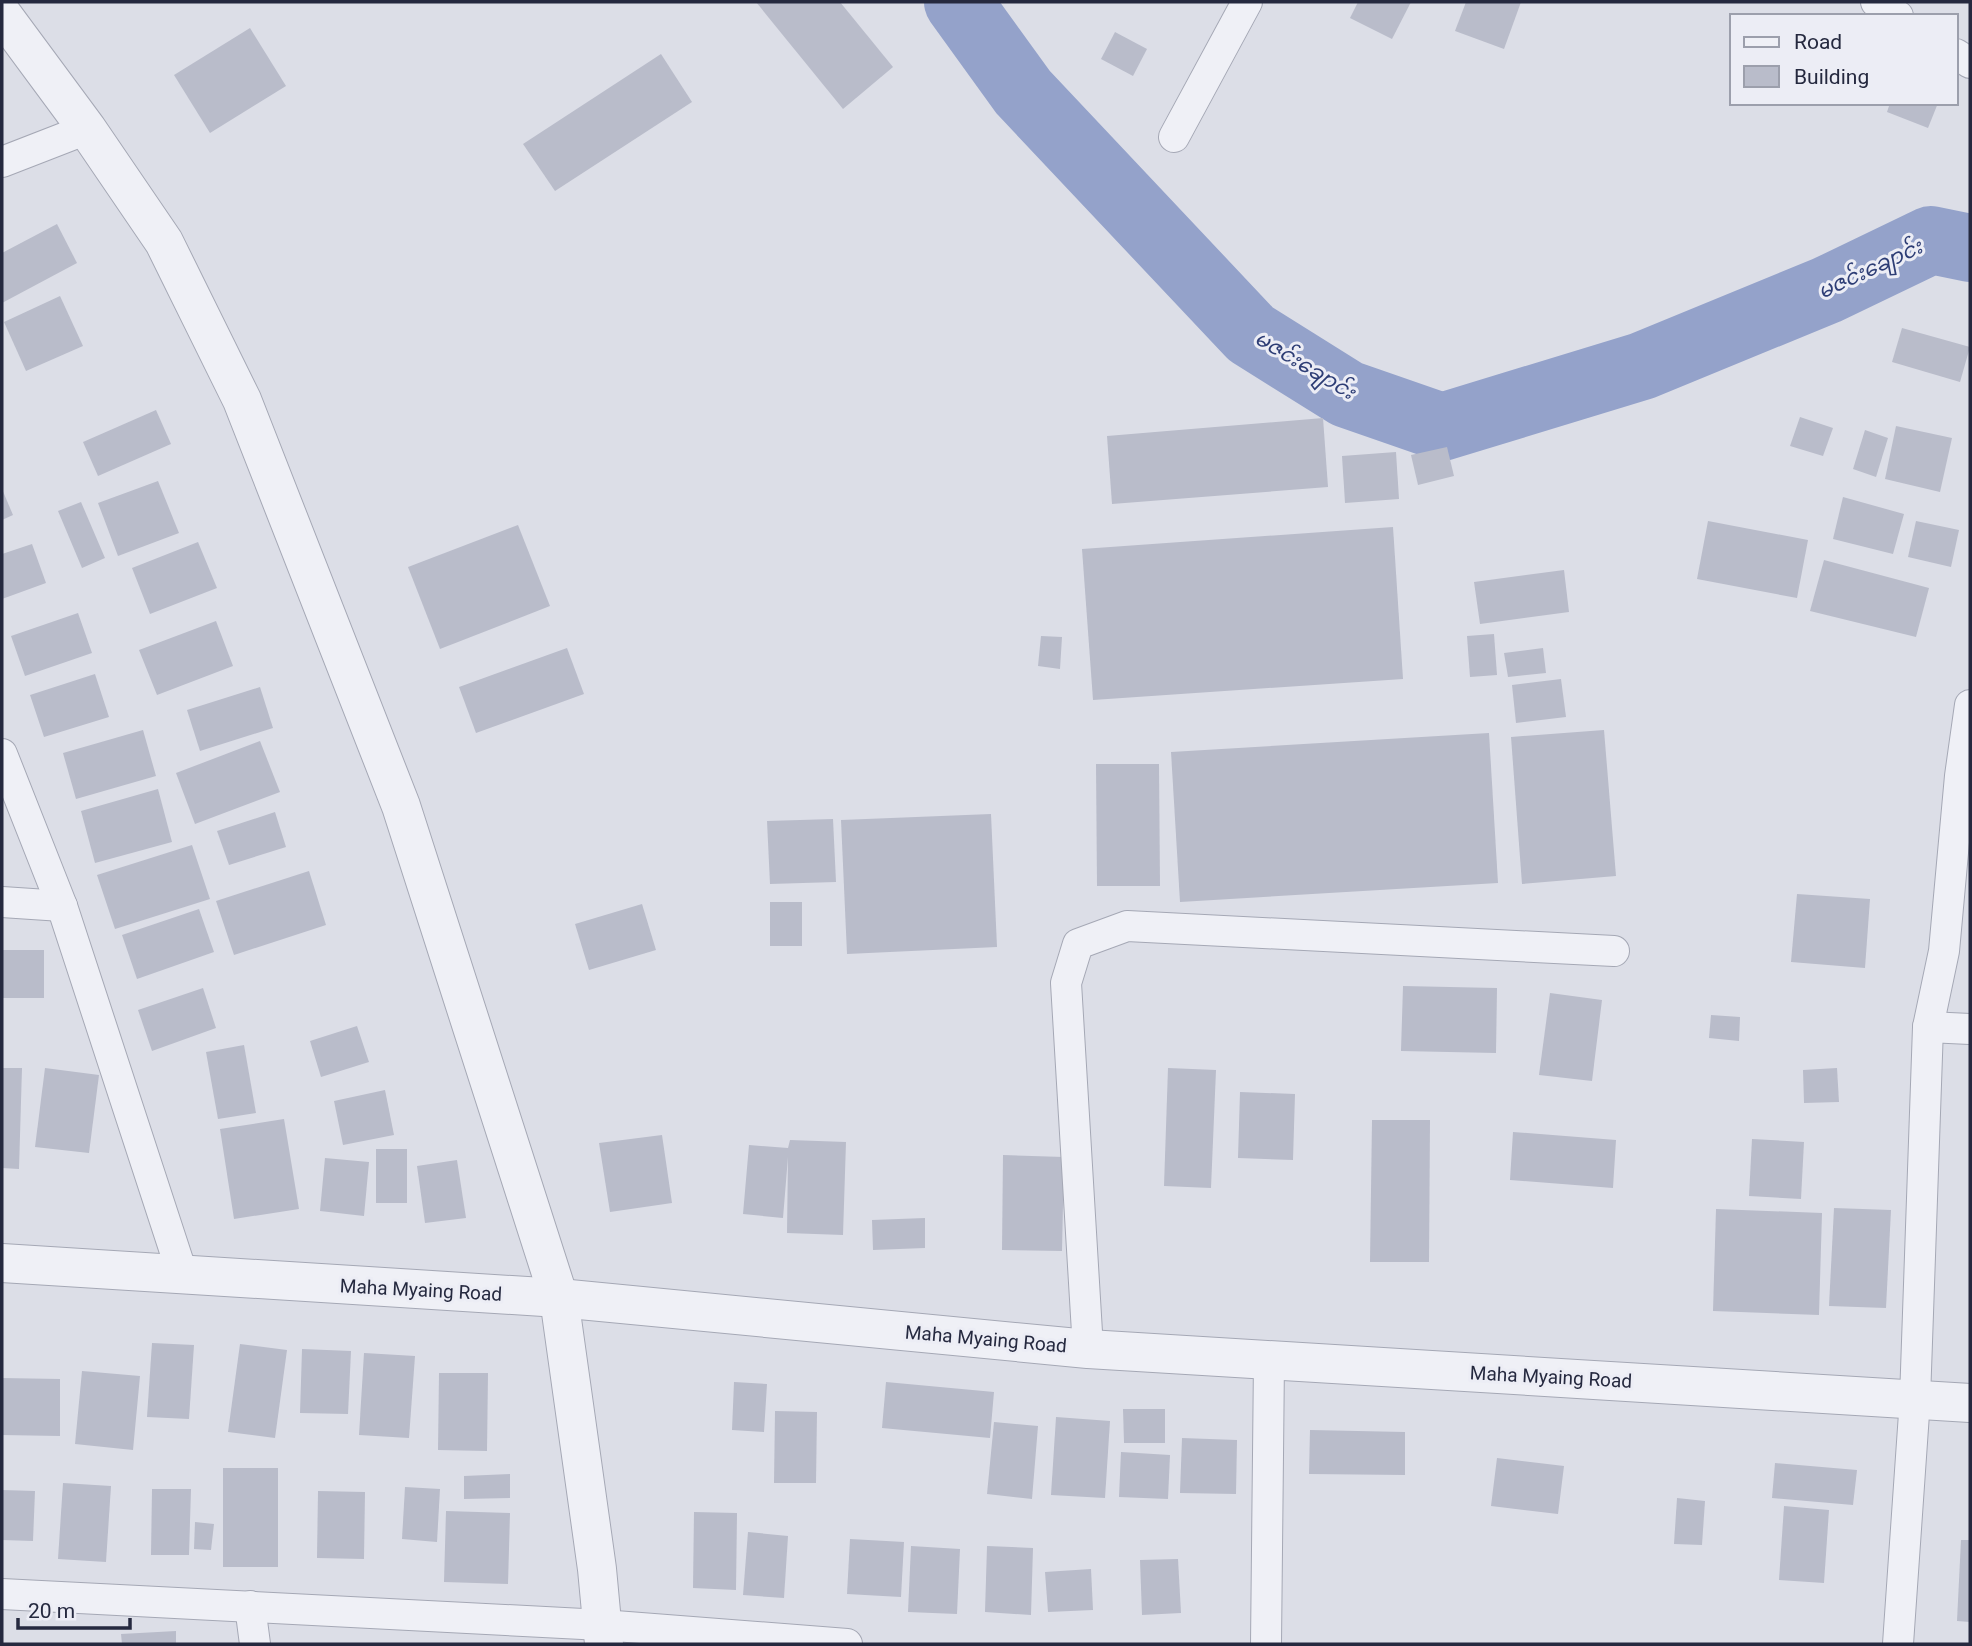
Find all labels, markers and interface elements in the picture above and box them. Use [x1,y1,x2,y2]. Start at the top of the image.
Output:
legend [1730,14,1958,105]
text: Road [1794,30,1842,54]
text: Building [1794,65,1869,89]
water label: မဇင်းချောင်း [1813,231,1930,308]
water label: မဇင်းချောင်း [1248,323,1362,409]
street label: Maha Myaing Road [339,1274,503,1306]
street label: Maha Myaing Road [904,1320,1068,1358]
street label: Maha Myaing Road [1469,1361,1633,1393]
scale bar [18,1586,130,1630]
text: 20 m [28,1599,75,1623]

